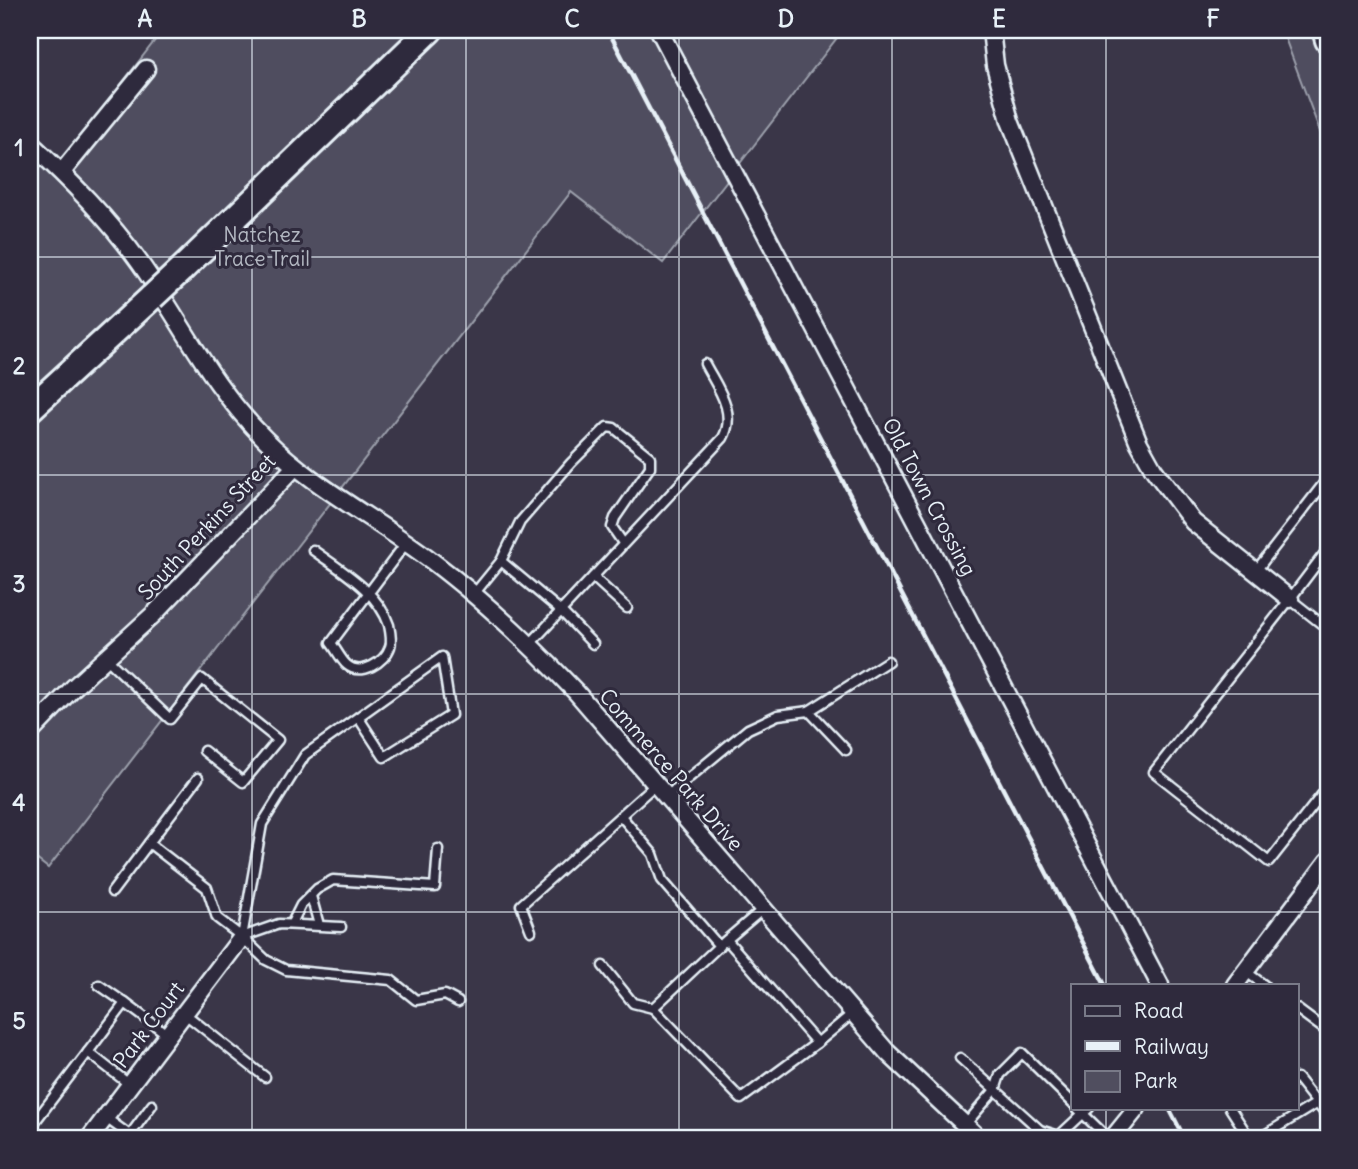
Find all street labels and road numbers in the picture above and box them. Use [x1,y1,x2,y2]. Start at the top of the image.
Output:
street label: Old Town Crossing [876,413,982,580]
street label: South Perkins Street [132,448,281,605]
street label: Commerce Park Drive [593,683,749,856]
street label: Park Court [107,976,190,1073]

